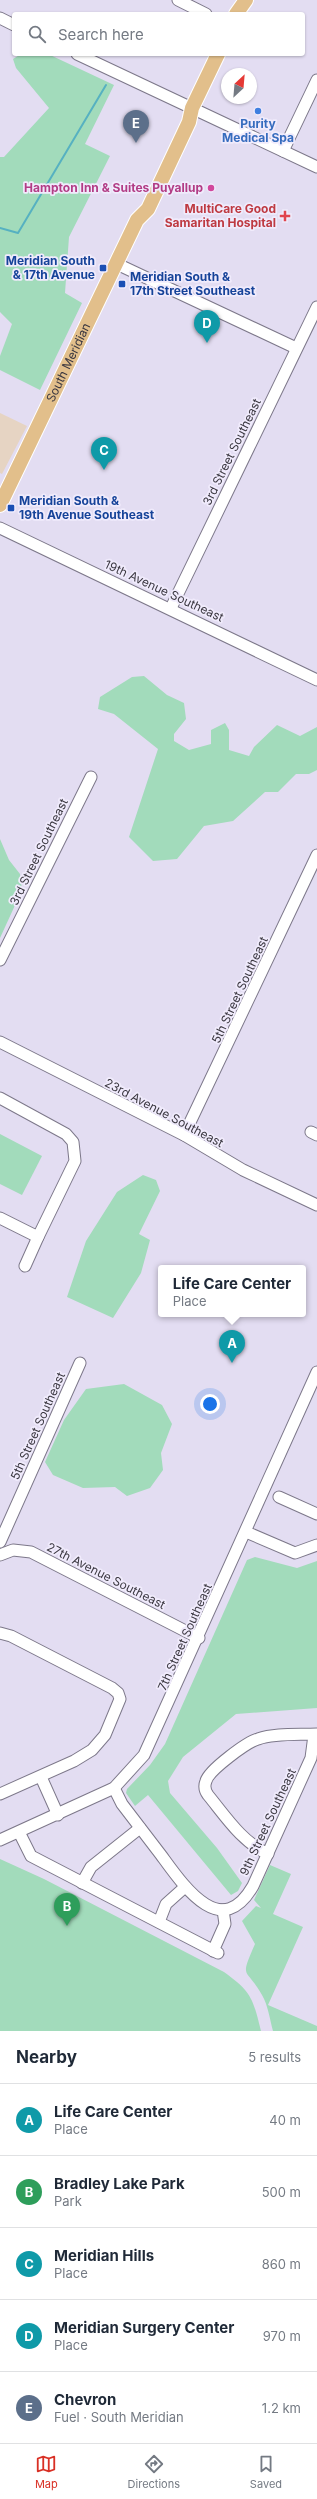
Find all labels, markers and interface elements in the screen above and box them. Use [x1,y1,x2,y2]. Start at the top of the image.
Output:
search box [12,12,305,56]
icon: search [26,23,48,45]
text: Search here [58,25,144,44]
north arrow [221,68,257,104]
marker: Purity Medical Spa [253,106,263,116]
pin: E [123,110,149,143]
place label: Purity Medical Spa [222,116,294,145]
place label: Hampton Inn & Suites Puyallup [24,180,203,195]
marker: Hampton Inn & Suites Puyallup [206,183,216,193]
place label: MultiCare Good Samaritan Hospital [165,201,276,230]
marker: MultiCare Good Samaritan Hospital [279,210,291,222]
place label: Meridian South & 17th Avenue [6,253,95,282]
marker: Meridian South & 17th Avenue [98,263,108,273]
place label: Meridian South & 17th Street Southeast [130,269,256,298]
marker: Meridian South & 17th Street Southeast [117,279,127,289]
pin: D [194,310,220,343]
street label: South Meridian [43,320,93,404]
street label: 3rd Street Southeast [199,396,264,508]
pin: C [91,437,117,470]
place label: Meridian South & 19th Avenue Southeast [19,493,155,522]
marker: Meridian South & 19th Avenue Southeast [6,503,16,513]
street label: 19th Avenue Southeast [102,556,226,625]
street label: 3rd Street Southeast [6,796,71,908]
street label: 5th Street Southeast [208,934,271,1046]
street label: 23rd Avenue Southeast [102,1075,226,1150]
popup [158,1265,306,1317]
text: Life Care Center [173,1274,291,1293]
text: Place [173,1293,207,1309]
pin: A [219,1330,245,1363]
street label: 5th Street Southeast [7,1370,68,1482]
your location [200,1394,220,1414]
street label: 27th Avenue Southeast [44,1539,168,1612]
street label: 7th Street Southeast [154,1581,215,1693]
street label: 9th Street Southeast [236,1766,299,1878]
pin: B [54,1893,80,1926]
text: Nearby [16,2047,77,2067]
text: 5 results [248,2049,301,2065]
text: Life Care Center [54,2102,172,2121]
text: A [24,2112,34,2128]
text: 40 m [269,2112,301,2128]
text: Place [54,2121,88,2137]
text: Bradley Lake Park [54,2174,185,2193]
text: B [25,2184,33,2200]
text: 500 m [262,2184,301,2200]
text: Park [54,2193,82,2209]
text: Meridian Hills [54,2246,154,2265]
text: C [24,2256,34,2272]
text: 860 m [262,2256,301,2272]
text: Place [54,2265,88,2281]
text: Meridian Surgery Center [54,2318,234,2337]
text: D [24,2328,34,2344]
text: 970 m [263,2328,301,2344]
text: Place [54,2337,88,2353]
text: Chevron [54,2390,116,2409]
text: E [25,2400,33,2416]
text: 1.2 km [262,2400,301,2416]
text: Fuel · South Meridian [54,2409,184,2425]
tab: Map [35,2453,58,2491]
tab: Directions [128,2453,180,2491]
tab: Saved [250,2453,282,2491]

